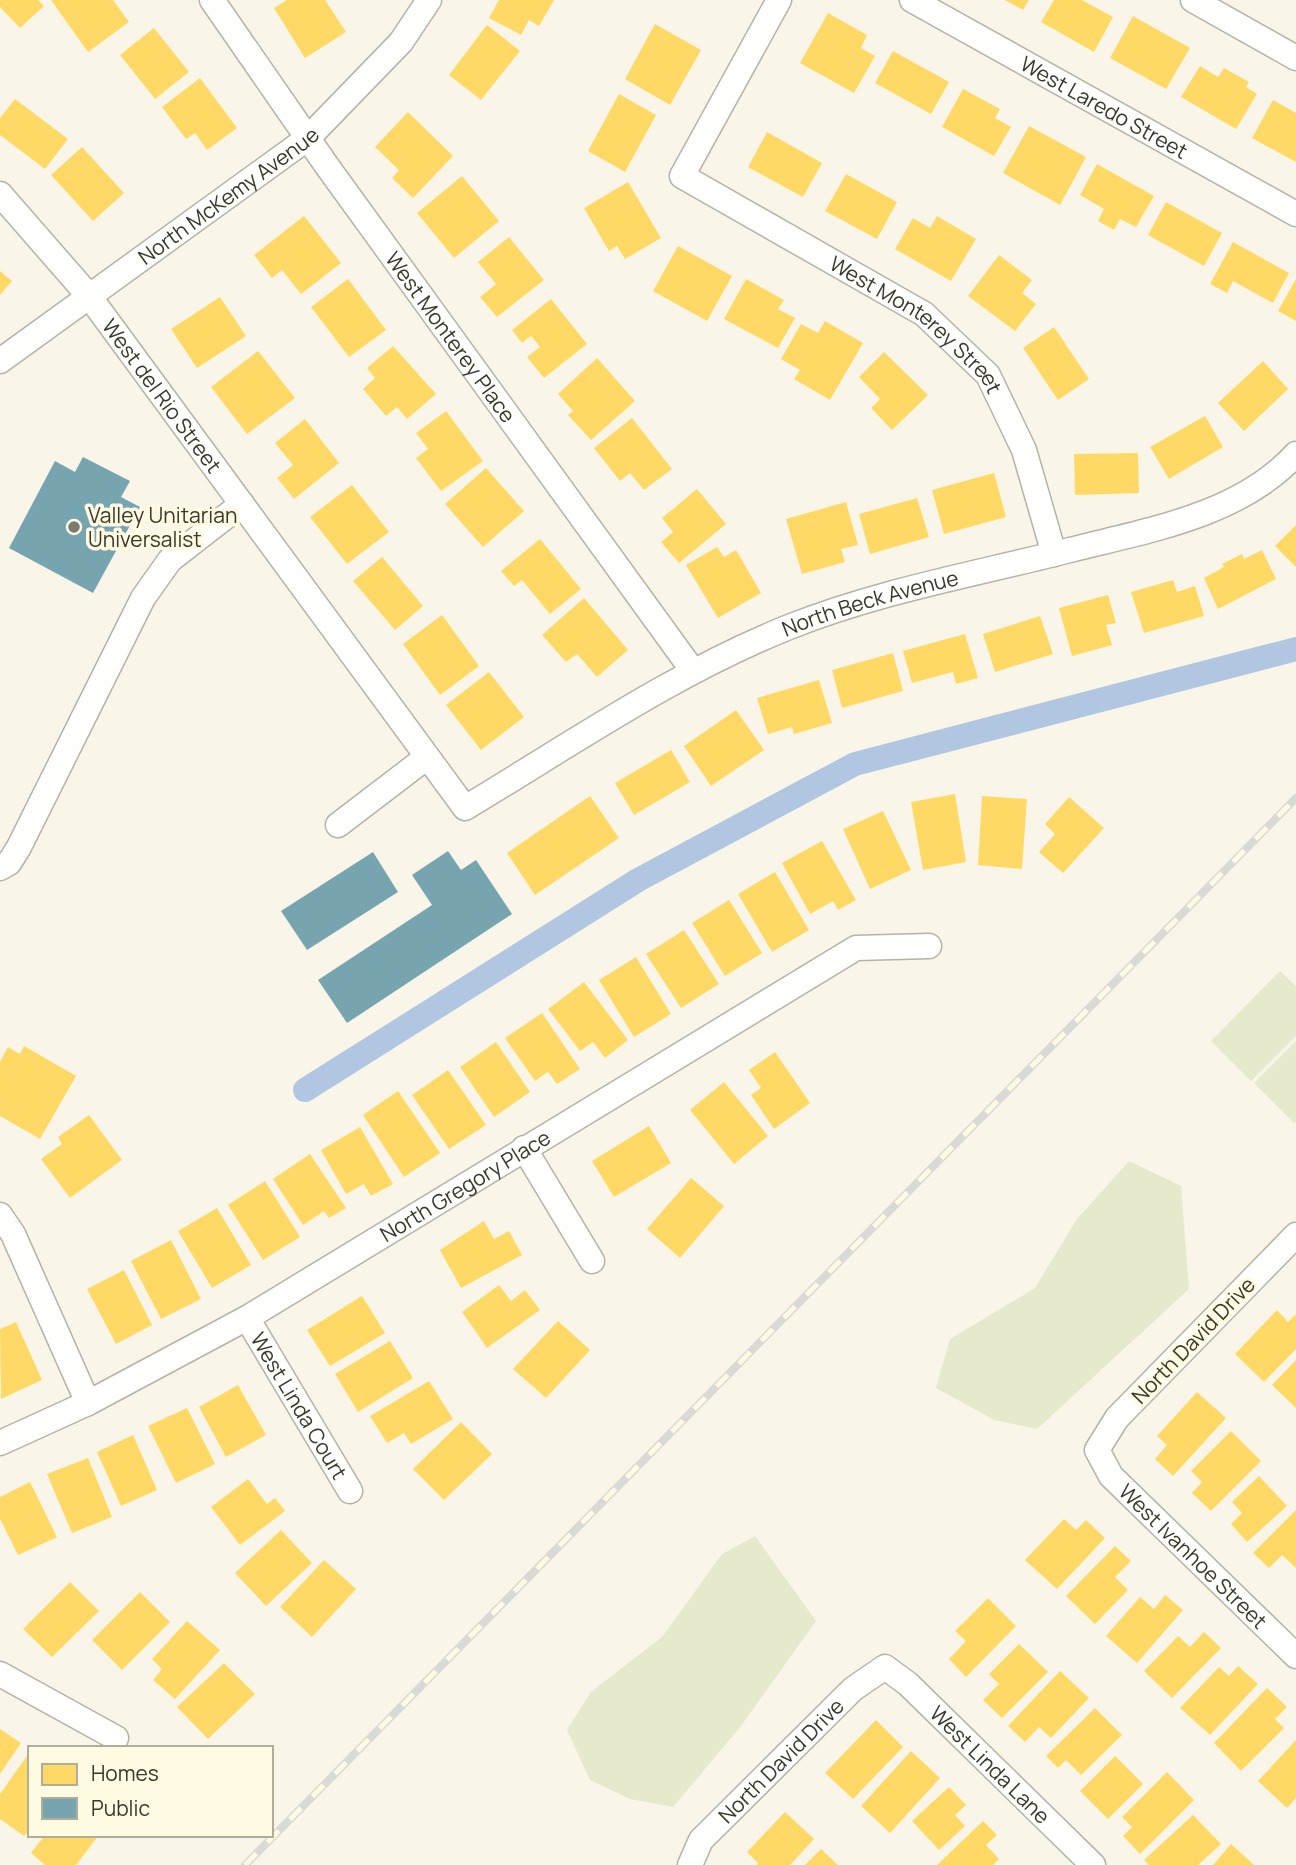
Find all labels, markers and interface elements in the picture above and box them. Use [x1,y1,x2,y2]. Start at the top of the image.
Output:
street label: West Laredo Street [1016,49,1193,165]
street label: North McKemy Avenue [132,121,325,271]
street label: West Monterey Place [379,246,522,428]
street label: West Monterey Street [825,249,1009,398]
street label: West del Rio Street [96,313,228,478]
place label: Valley Unitarian Universalist [88,501,237,553]
marker: Valley Unitarian Universalist [66,519,82,535]
street label: North Beck Avenue [778,563,961,642]
street label: North Gregory Place [375,1123,555,1248]
street label: North David Drive [1125,1271,1261,1409]
street label: West Linda Court [245,1327,354,1484]
street label: West Ivanhoe Street [1113,1477,1273,1635]
street label: North David Drive [712,1692,850,1829]
street label: West Linda Lane [924,1699,1056,1830]
legend [28,1746,273,1837]
text: Homes [91,1759,159,1787]
text: Public [91,1794,150,1822]

